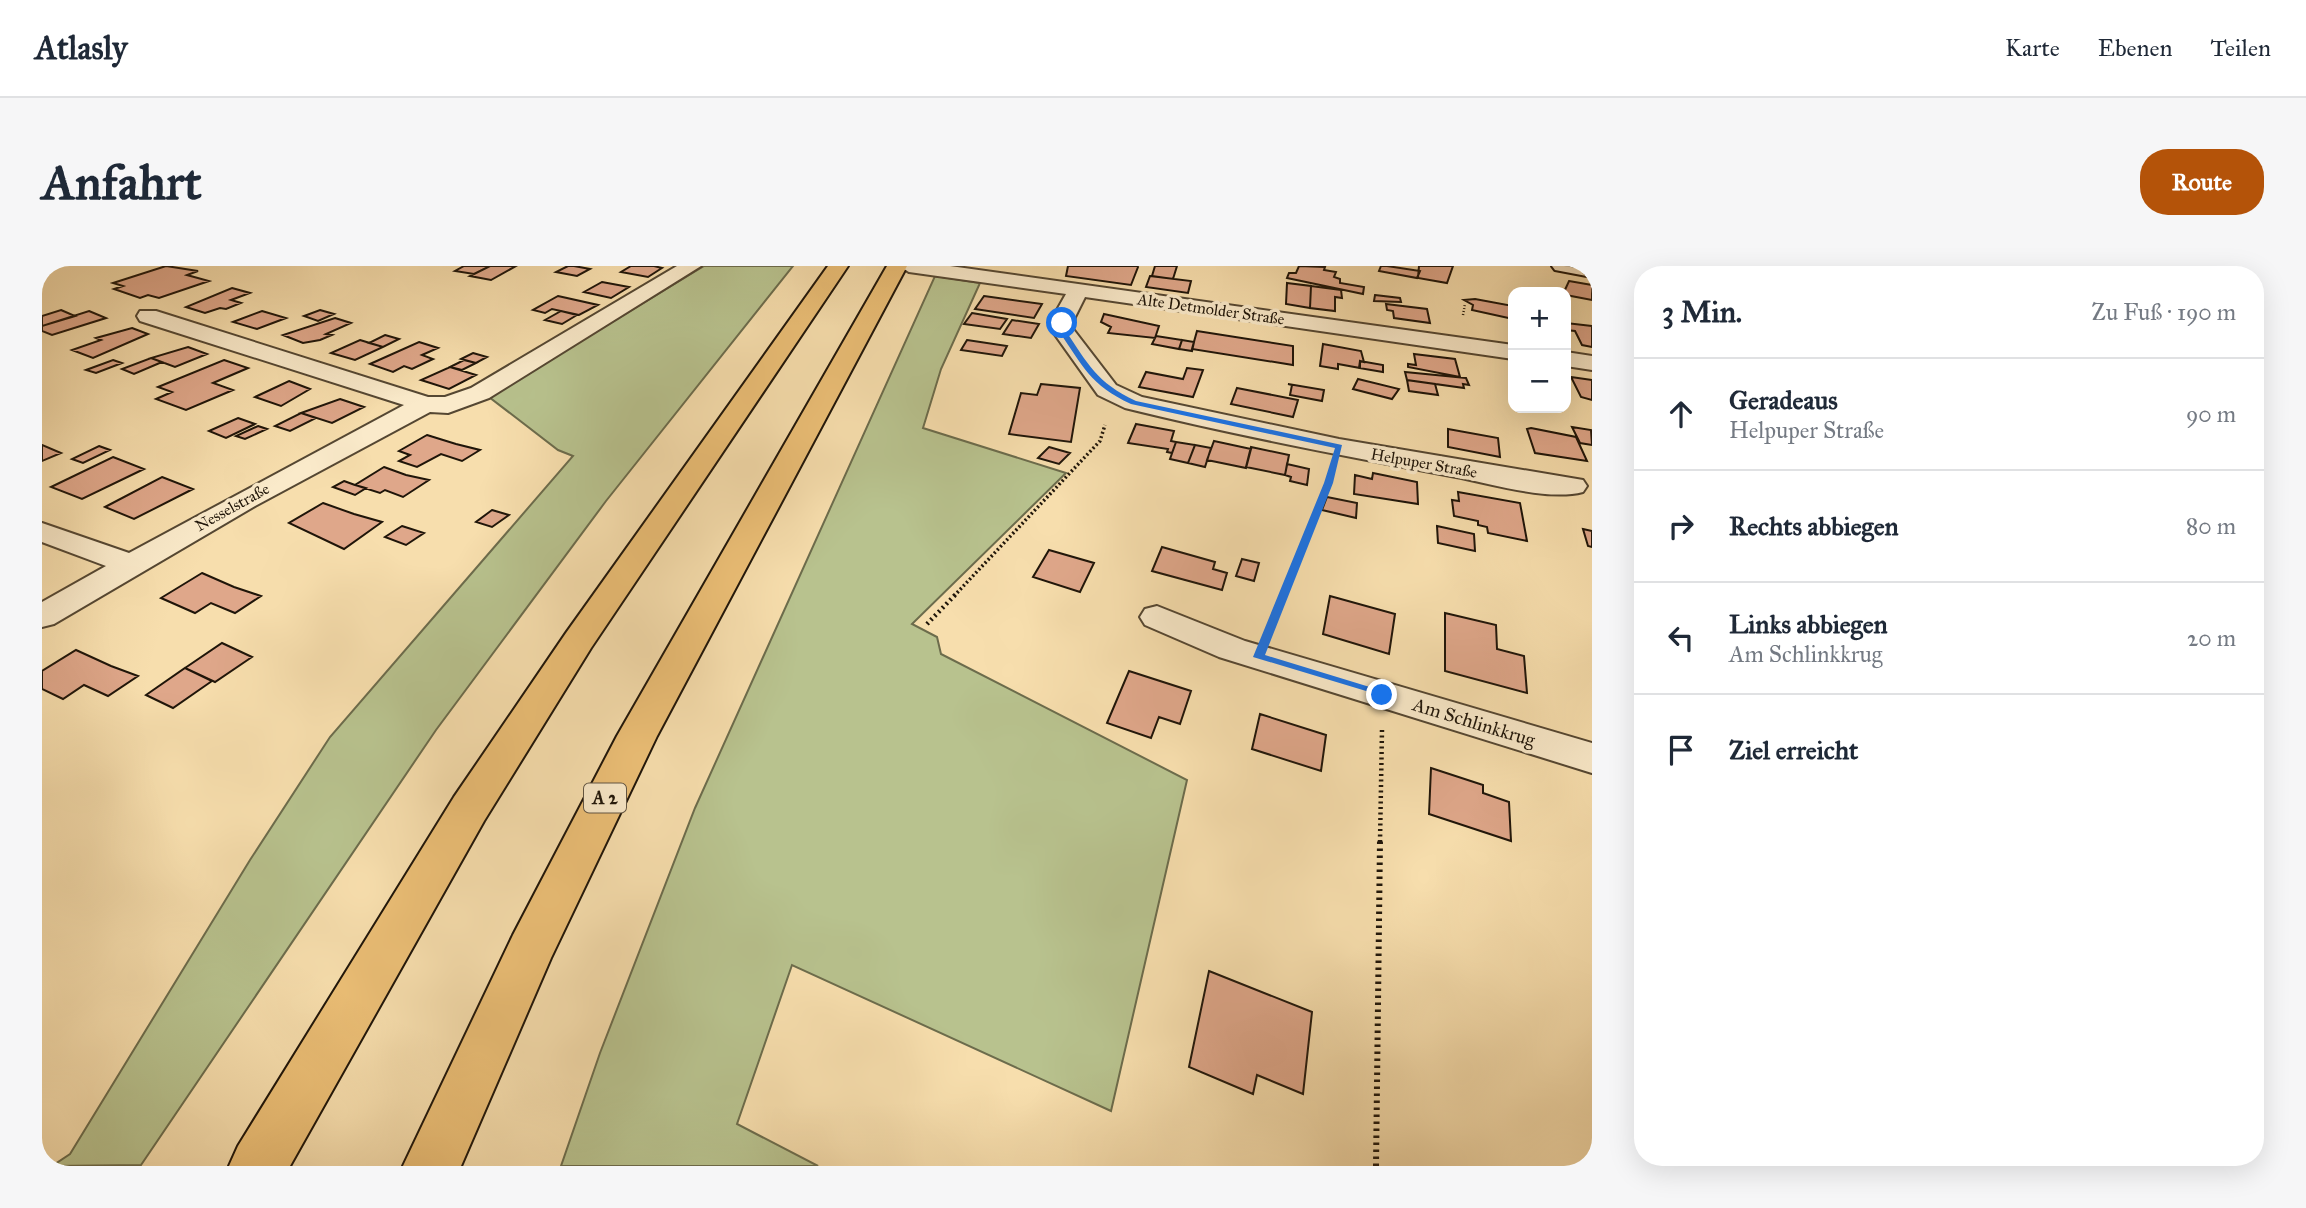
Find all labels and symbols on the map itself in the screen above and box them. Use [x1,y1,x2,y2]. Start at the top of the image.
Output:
street label: Alte Detmolder Straße [1135,289,1286,329]
route start [1046,307,1077,338]
street label: Helpuper Straße [1369,444,1479,482]
street label: Nesselstraße [192,479,273,535]
route end [1366,679,1397,710]
street label: Am Schlinkkrug [1409,692,1538,753]
road number: A 2 [584,784,626,812]

